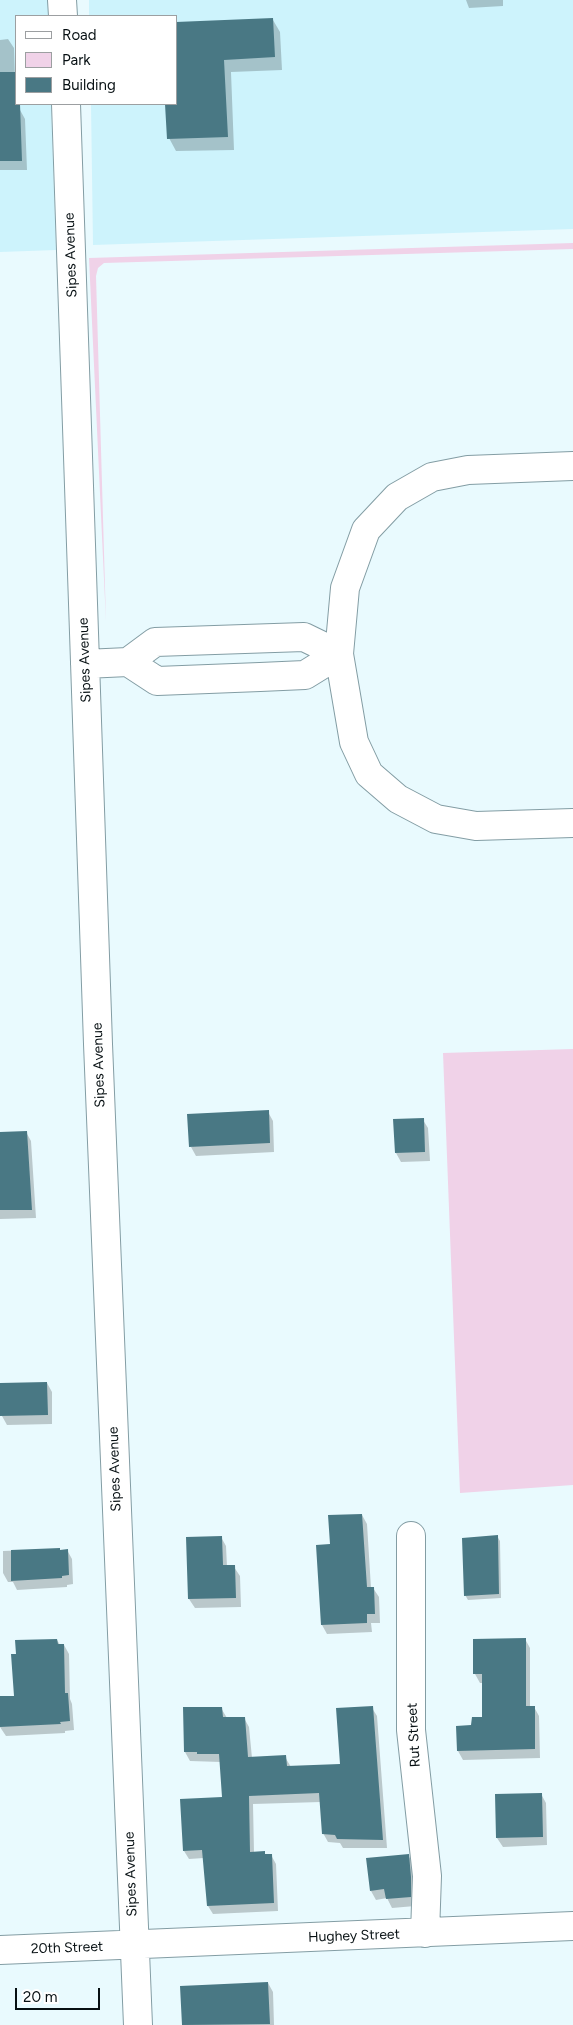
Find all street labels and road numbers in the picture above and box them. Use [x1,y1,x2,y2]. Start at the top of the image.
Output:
street label: Sipes Avenue [61,212,81,298]
street label: Sipes Avenue [75,617,95,703]
street label: Sipes Avenue [89,1022,109,1108]
street label: Sipes Avenue [105,1426,125,1512]
street label: Rut Street [404,1702,424,1768]
street label: Sipes Avenue [121,1831,141,1917]
street label: Hughey Street [308,1926,400,1946]
street label: 20th Street [30,1938,104,1958]

